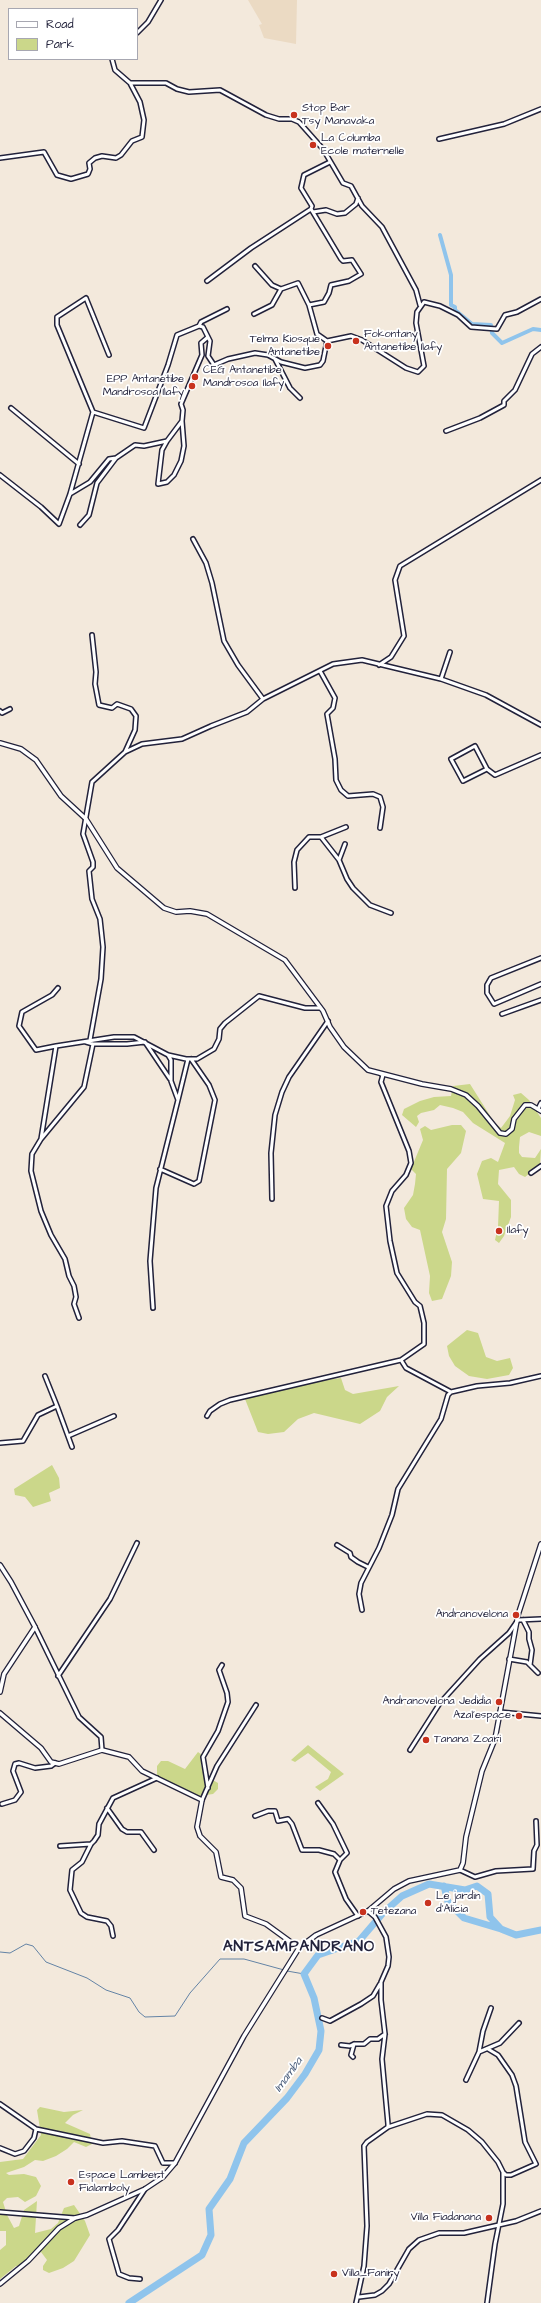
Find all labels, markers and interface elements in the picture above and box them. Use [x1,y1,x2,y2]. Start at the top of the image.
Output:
legend [8,8,138,60]
text: Road [46,16,74,33]
text: Park [46,36,74,53]
place label: Stop Bar Tsy Manavaka [302,102,374,128]
marker: Stop Bar Tsy Manavaka [289,110,299,120]
place label: La Columba Ecole maternelle [321,132,404,158]
marker: La Columba Ecole maternelle [308,140,318,150]
place label: Fokontany Antanetibe Ilafy [364,328,442,354]
place label: Telma Kiosque Antanetibe [250,333,320,359]
marker: Fokontany Antanetibe Ilafy [351,336,361,346]
marker: Telma Kiosque Antanetibe [323,341,333,351]
place label: CEG Antanetibe Mandrosoa Ilafy [203,364,284,390]
marker: CEG Antanetibe Mandrosoa Ilafy [190,372,200,382]
place label: EPP Antanetibe Mandrosoa Ilafy [103,373,184,399]
marker: EPP Antanetibe Mandrosoa Ilafy [187,381,197,391]
place label: Ilafy [507,1224,529,1238]
marker: Ilafy [494,1226,504,1236]
place label: Andranovelona [436,1608,508,1622]
marker: Andranovelona [511,1610,521,1620]
place label: Andranovelona Jedidia [382,1695,491,1709]
marker: Andranovelona Jedidia [494,1697,504,1707]
place label: Azal'espace [453,1709,511,1723]
marker: Azal'espace [514,1711,524,1721]
place label: Tanana Zoari [434,1733,501,1747]
marker: Tanana Zoari [421,1735,431,1745]
place label: Le jardin d'Alicia [436,1890,480,1916]
marker: Le jardin d'Alicia [423,1898,433,1908]
place label: Tetezana [371,1905,416,1919]
marker: Tetezana [358,1907,368,1917]
district label: ANTSAMPANDRANO [223,1939,375,1957]
water label: Imamba [272,2055,306,2095]
place label: Espace Lambert Fialamboly [79,2169,164,2195]
marker: Espace Lambert Fialamboly [66,2177,76,2187]
place label: Villa Fiadanana [411,2211,481,2225]
marker: Villa Fiadanana [484,2213,494,2223]
place label: Villa_Faniry [342,2267,400,2281]
marker: Villa_Faniry [329,2269,339,2279]

